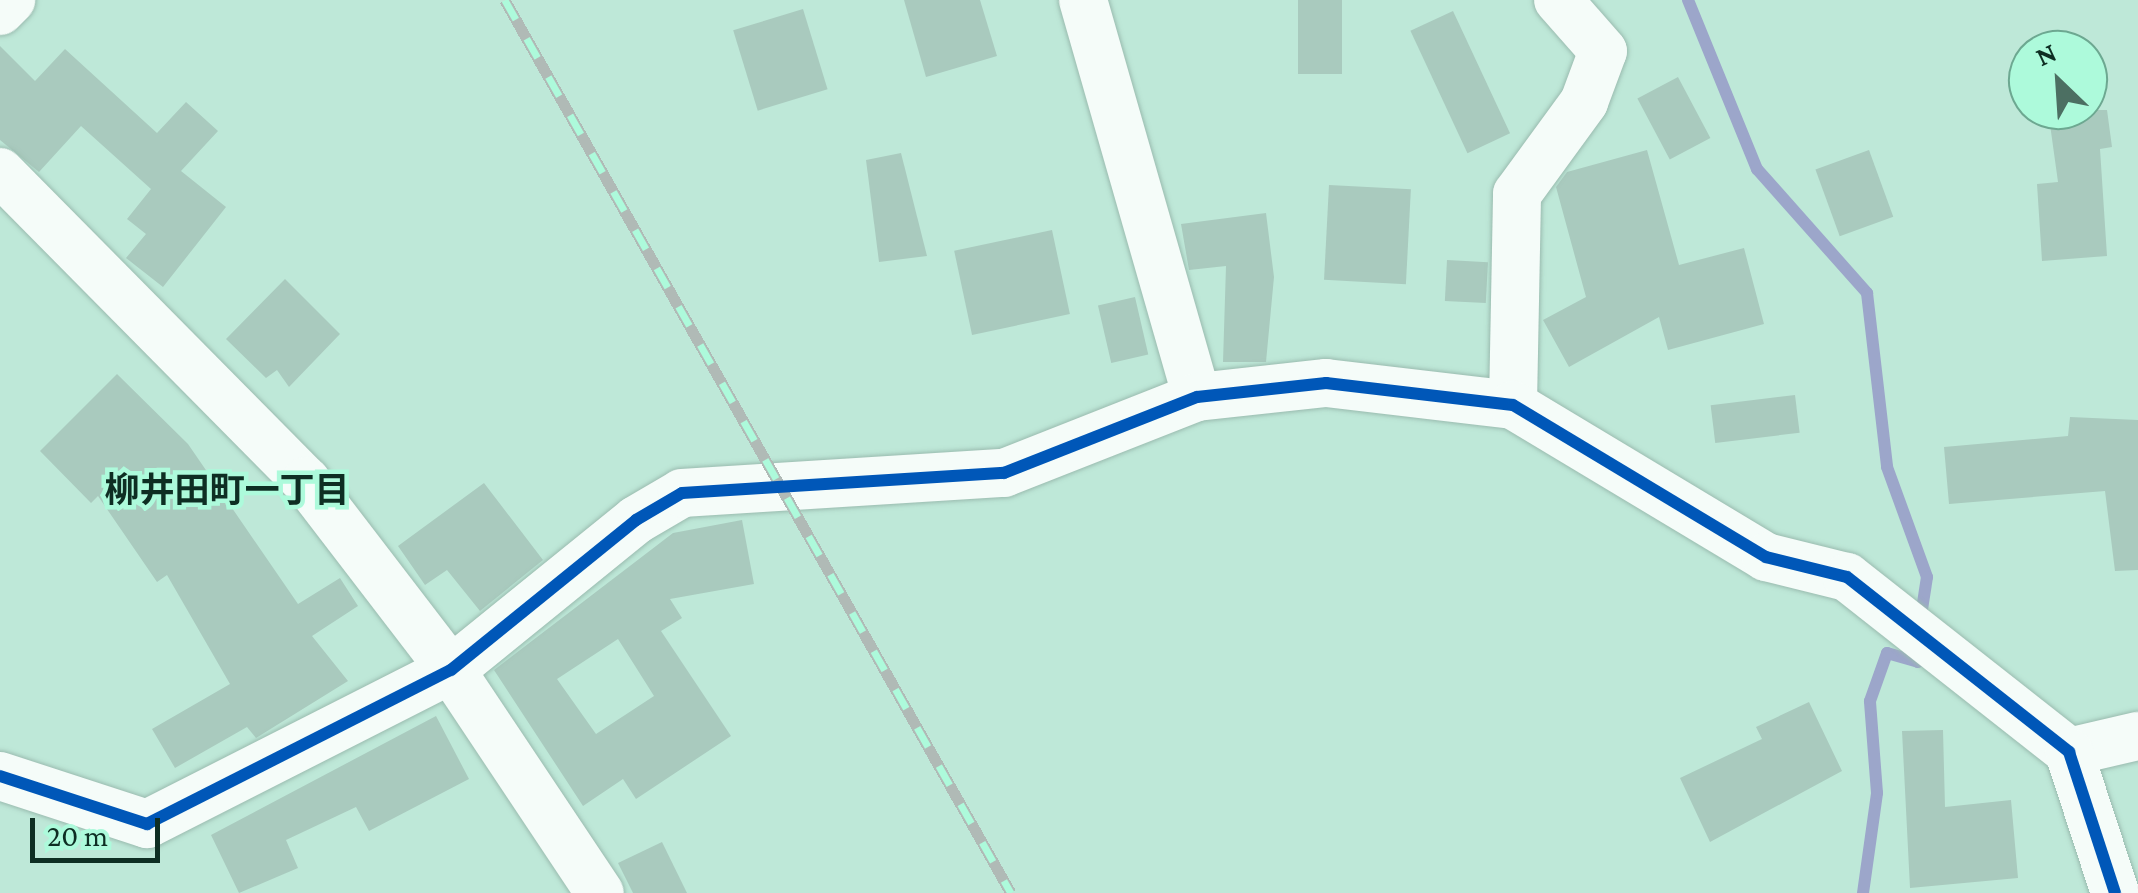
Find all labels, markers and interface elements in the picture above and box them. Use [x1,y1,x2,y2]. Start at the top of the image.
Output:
north arrow [2008,30,2108,130]
text: N [2031,36,2061,72]
district label: 柳井田町一丁目 [105,470,349,512]
scale bar [35,798,165,860]
text: 20 m [47,819,108,852]

